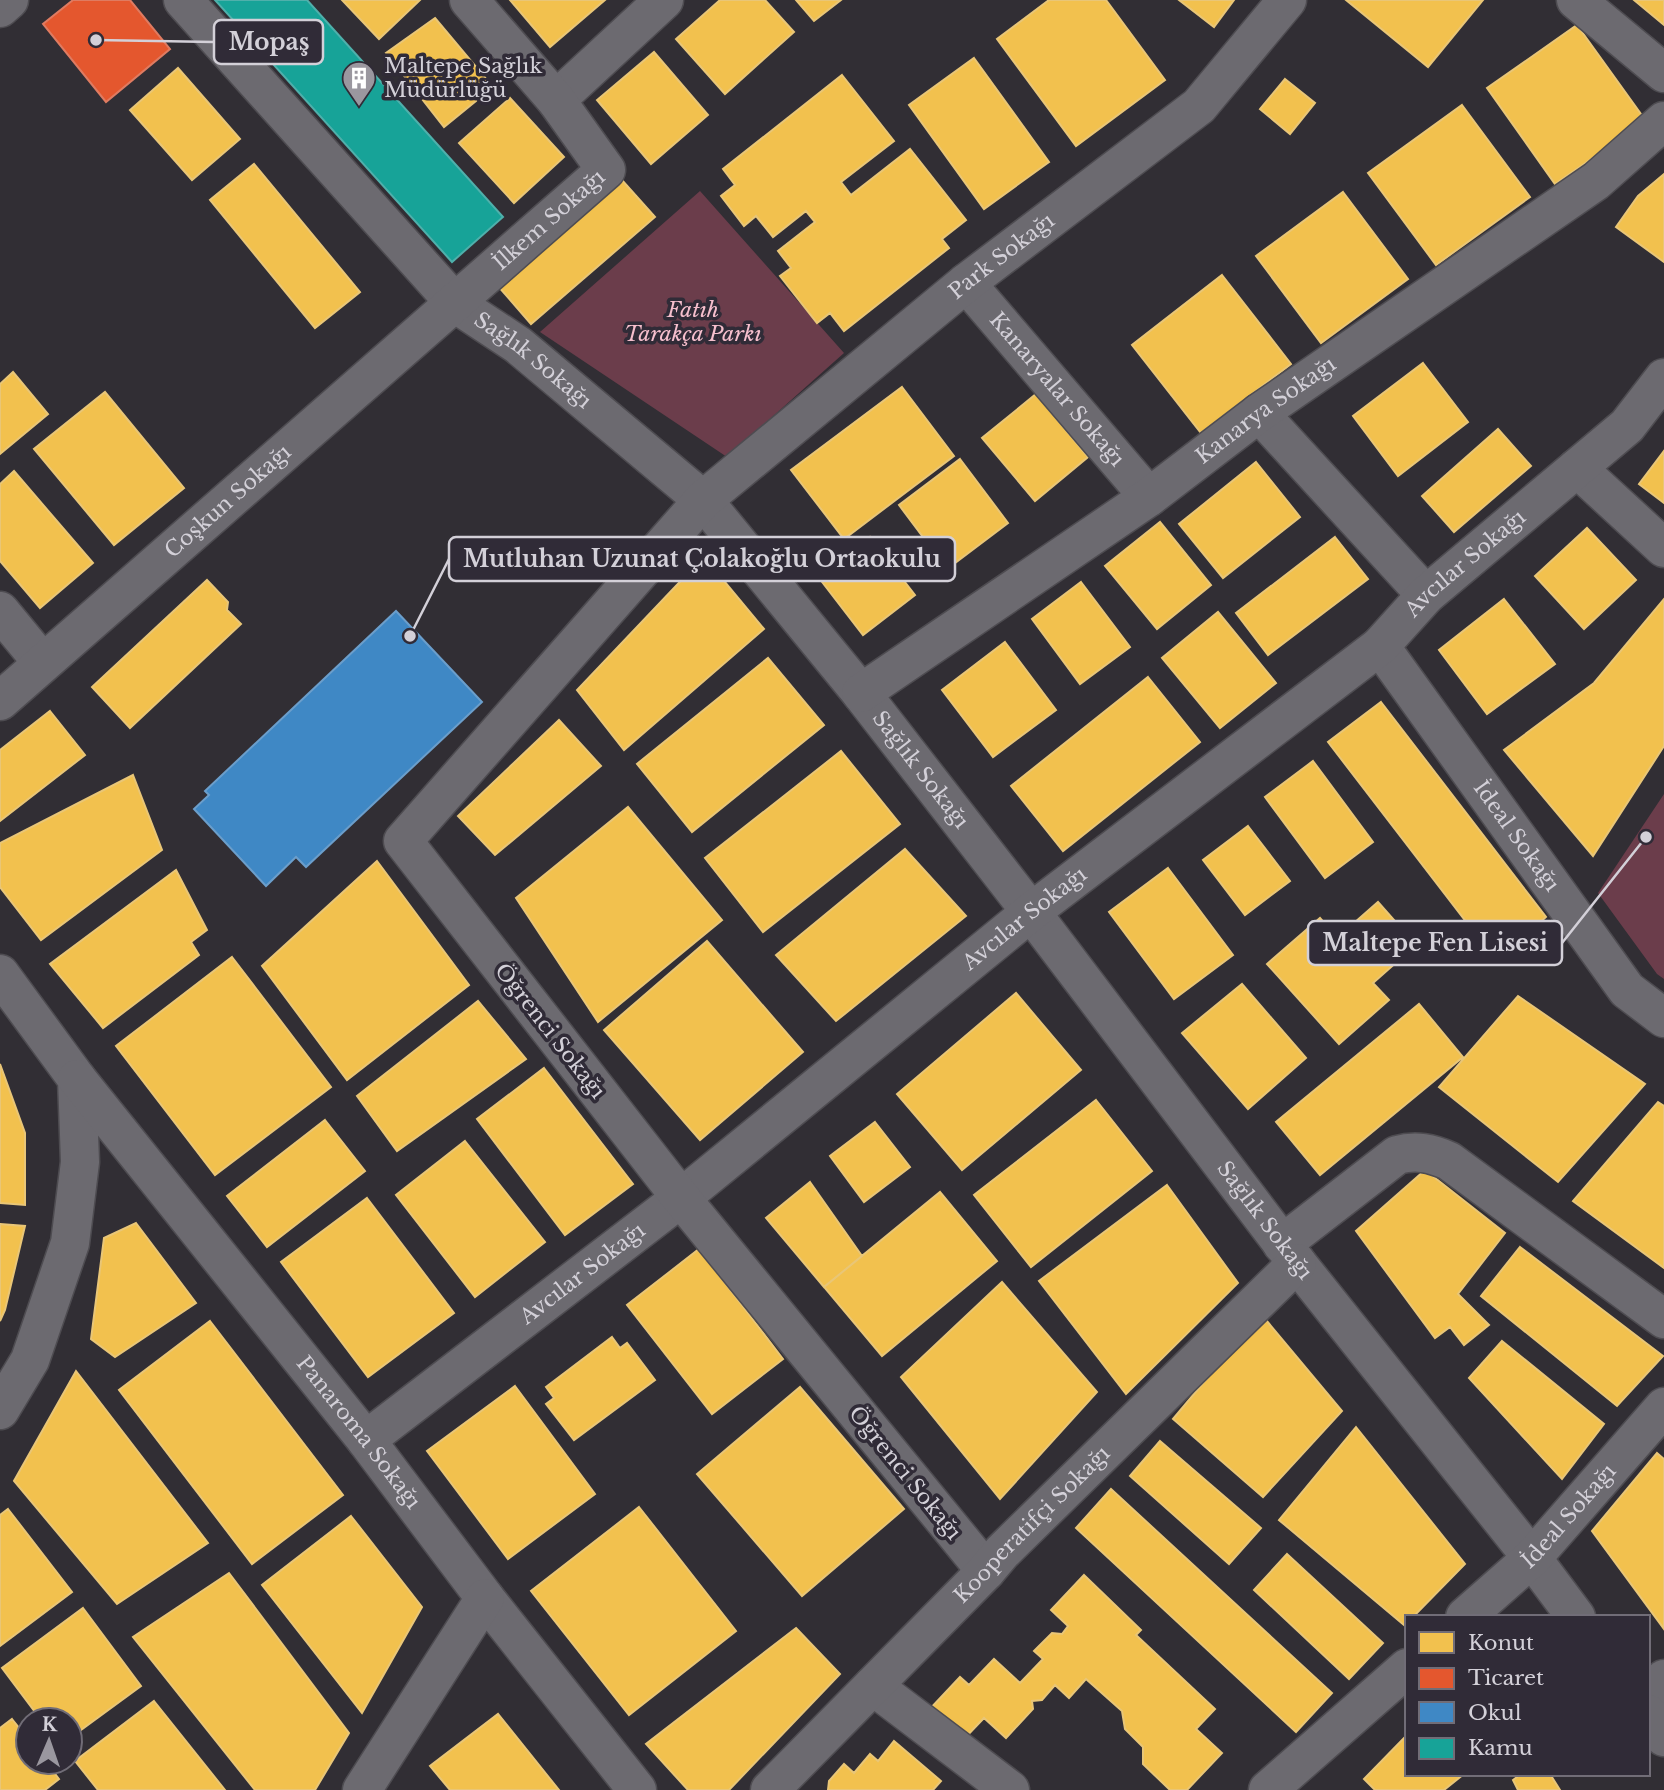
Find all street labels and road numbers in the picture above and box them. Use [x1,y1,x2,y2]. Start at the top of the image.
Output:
street label: İlkem Sokağı [488,164,610,276]
street label: Park Sokağı [943,208,1060,305]
street label: Sağlık Sokağı [469,307,597,414]
street label: Kanaryalar Sokağı [984,307,1130,472]
street label: Kanarya Sokağı [1191,351,1341,469]
street label: Coşkun Sokağı [159,439,296,564]
street label: Avcılar Sokağı [1399,504,1531,623]
street label: Sağlık Sokağı [867,706,975,834]
street label: İdeal Sokağı [1468,775,1565,897]
street label: Avcılar Sokağı [956,861,1092,976]
street label: Öğrenci Sokağı [489,958,611,1104]
street label: Sağlık Sokağı [1212,1156,1318,1285]
street label: Avcılar Sokağı [514,1217,650,1331]
street label: Panaroma Sokağı [291,1351,426,1514]
street label: Öğrenci Sokağı [843,1401,967,1545]
street label: Kooperatifçi Sokağı [949,1441,1115,1609]
street label: İdeal Sokağı [1516,1458,1621,1574]

